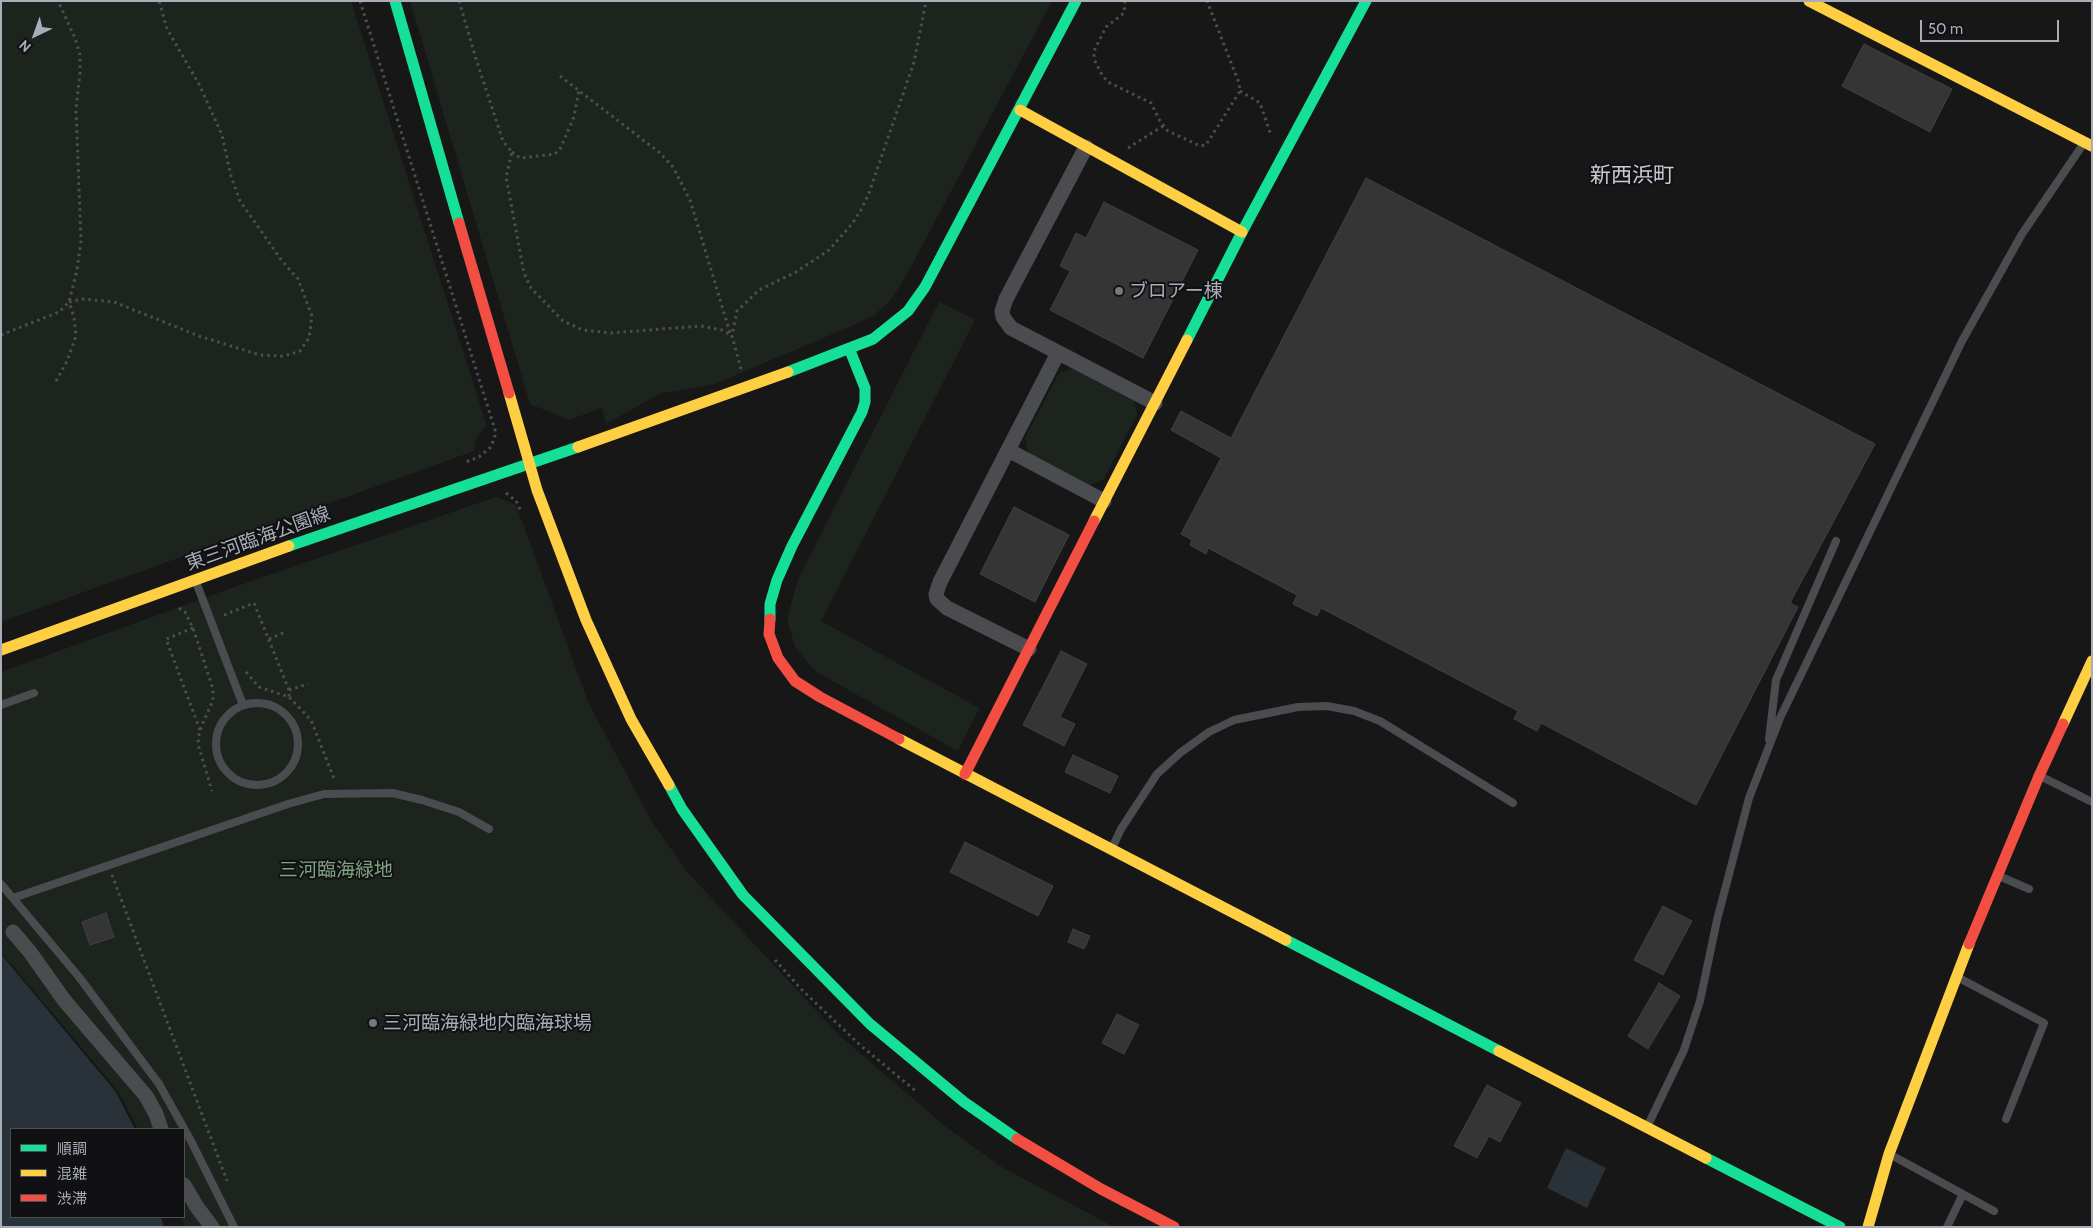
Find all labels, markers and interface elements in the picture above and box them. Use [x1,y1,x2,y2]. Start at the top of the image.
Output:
north arrow [10,10,60,60]
scale bar [1923,10,2062,42]
text: 50 m [1928,20,1963,38]
text: N [15,36,35,56]
district label: 新西浜町 [1590,163,1674,189]
place label: ブロアー棟 [1129,280,1223,302]
marker: ブロアー棟 [1113,285,1125,297]
street label: 東三河臨海公園線 [183,502,333,576]
park label: 三河臨海緑地 [279,859,393,881]
place label: 三河臨海緑地内臨海球場 [383,1012,592,1034]
marker: 三河臨海緑地内臨海球場 [367,1017,379,1029]
legend [10,1128,185,1218]
text: 順調 [57,1140,87,1158]
text: 混雑 [57,1165,87,1183]
text: 渋滞 [57,1190,87,1208]

